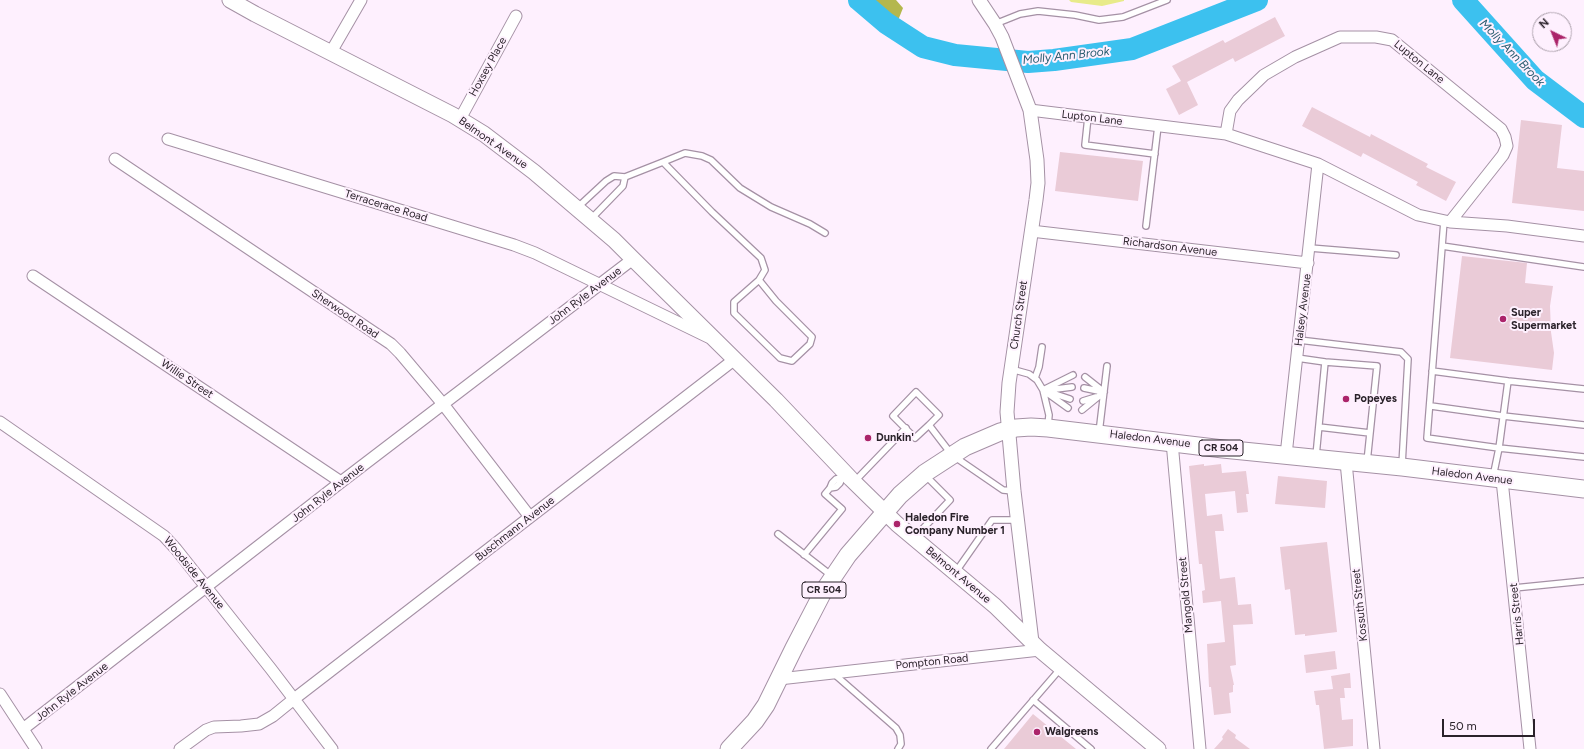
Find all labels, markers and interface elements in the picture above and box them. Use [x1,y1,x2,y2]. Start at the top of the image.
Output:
north arrow [1532,12,1572,52]
text: N [1537,16,1552,31]
water label: Molly Ann Brook [1476,17,1548,89]
street label: Hoxsey Place [466,35,510,99]
street label: Lupton Lane [1391,38,1447,86]
water label: Molly Ann Brook [1022,44,1110,68]
street label: Lupton Lane [1061,108,1123,128]
street label: Belmont Avenue [456,114,530,172]
street label: Terracerace Road [343,187,429,225]
street label: Richardson Avenue [1122,235,1218,259]
street label: John Ryle Avenue [546,264,624,328]
street label: Halsey Avenue [1292,273,1314,347]
street label: Church Street [1008,280,1030,350]
street label: Sherwood Road [309,287,381,341]
place label: Super Supermarket [1511,306,1577,332]
marker: Super Supermarket [1498,314,1508,324]
street label: Willie Street [158,357,216,401]
place label: Popeyes [1354,392,1397,406]
marker: Popeyes [1341,394,1351,404]
street label: Haledon Avenue [1109,428,1191,450]
place label: Dunkin' [876,431,914,445]
marker: Dunkin' [863,433,873,443]
road number: CR 504 [1199,440,1243,456]
street label: John Ryle Avenue [289,461,367,525]
street label: Haledon Avenue [1431,465,1513,487]
street label: Buschmann Avenue [473,494,557,564]
place label: Haledon Fire Company Number 1 [905,511,1005,537]
marker: Haledon Fire Company Number 1 [892,519,902,529]
street label: Woodside Avenue [161,534,227,612]
street label: Belmont Avenue [923,544,993,606]
street label: Mangold Street [1176,556,1196,634]
street label: Kossuth Street [1350,568,1370,642]
road number: CR 504 [802,582,846,598]
street label: Harris Street [1507,582,1527,646]
street label: Pompton Road [895,652,969,672]
street label: John Ryle Avenue [33,660,111,724]
scale bar [1444,711,1537,737]
text: 50 m [1449,719,1477,733]
place label: Walgreens [1045,725,1098,739]
marker: Walgreens [1032,727,1042,737]

